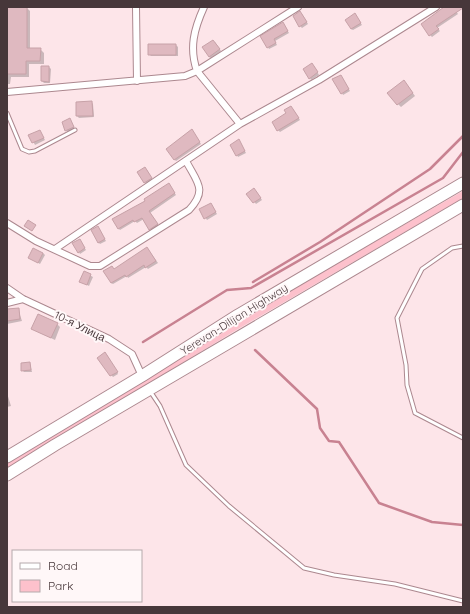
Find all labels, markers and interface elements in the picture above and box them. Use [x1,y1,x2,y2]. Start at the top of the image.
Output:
street label: Yerevan-Dilijan Highway [178,280,290,358]
street label: 10-я Улица [52,308,109,345]
legend [12,550,142,602]
text: Road [48,558,78,573]
text: Park [48,578,73,593]

